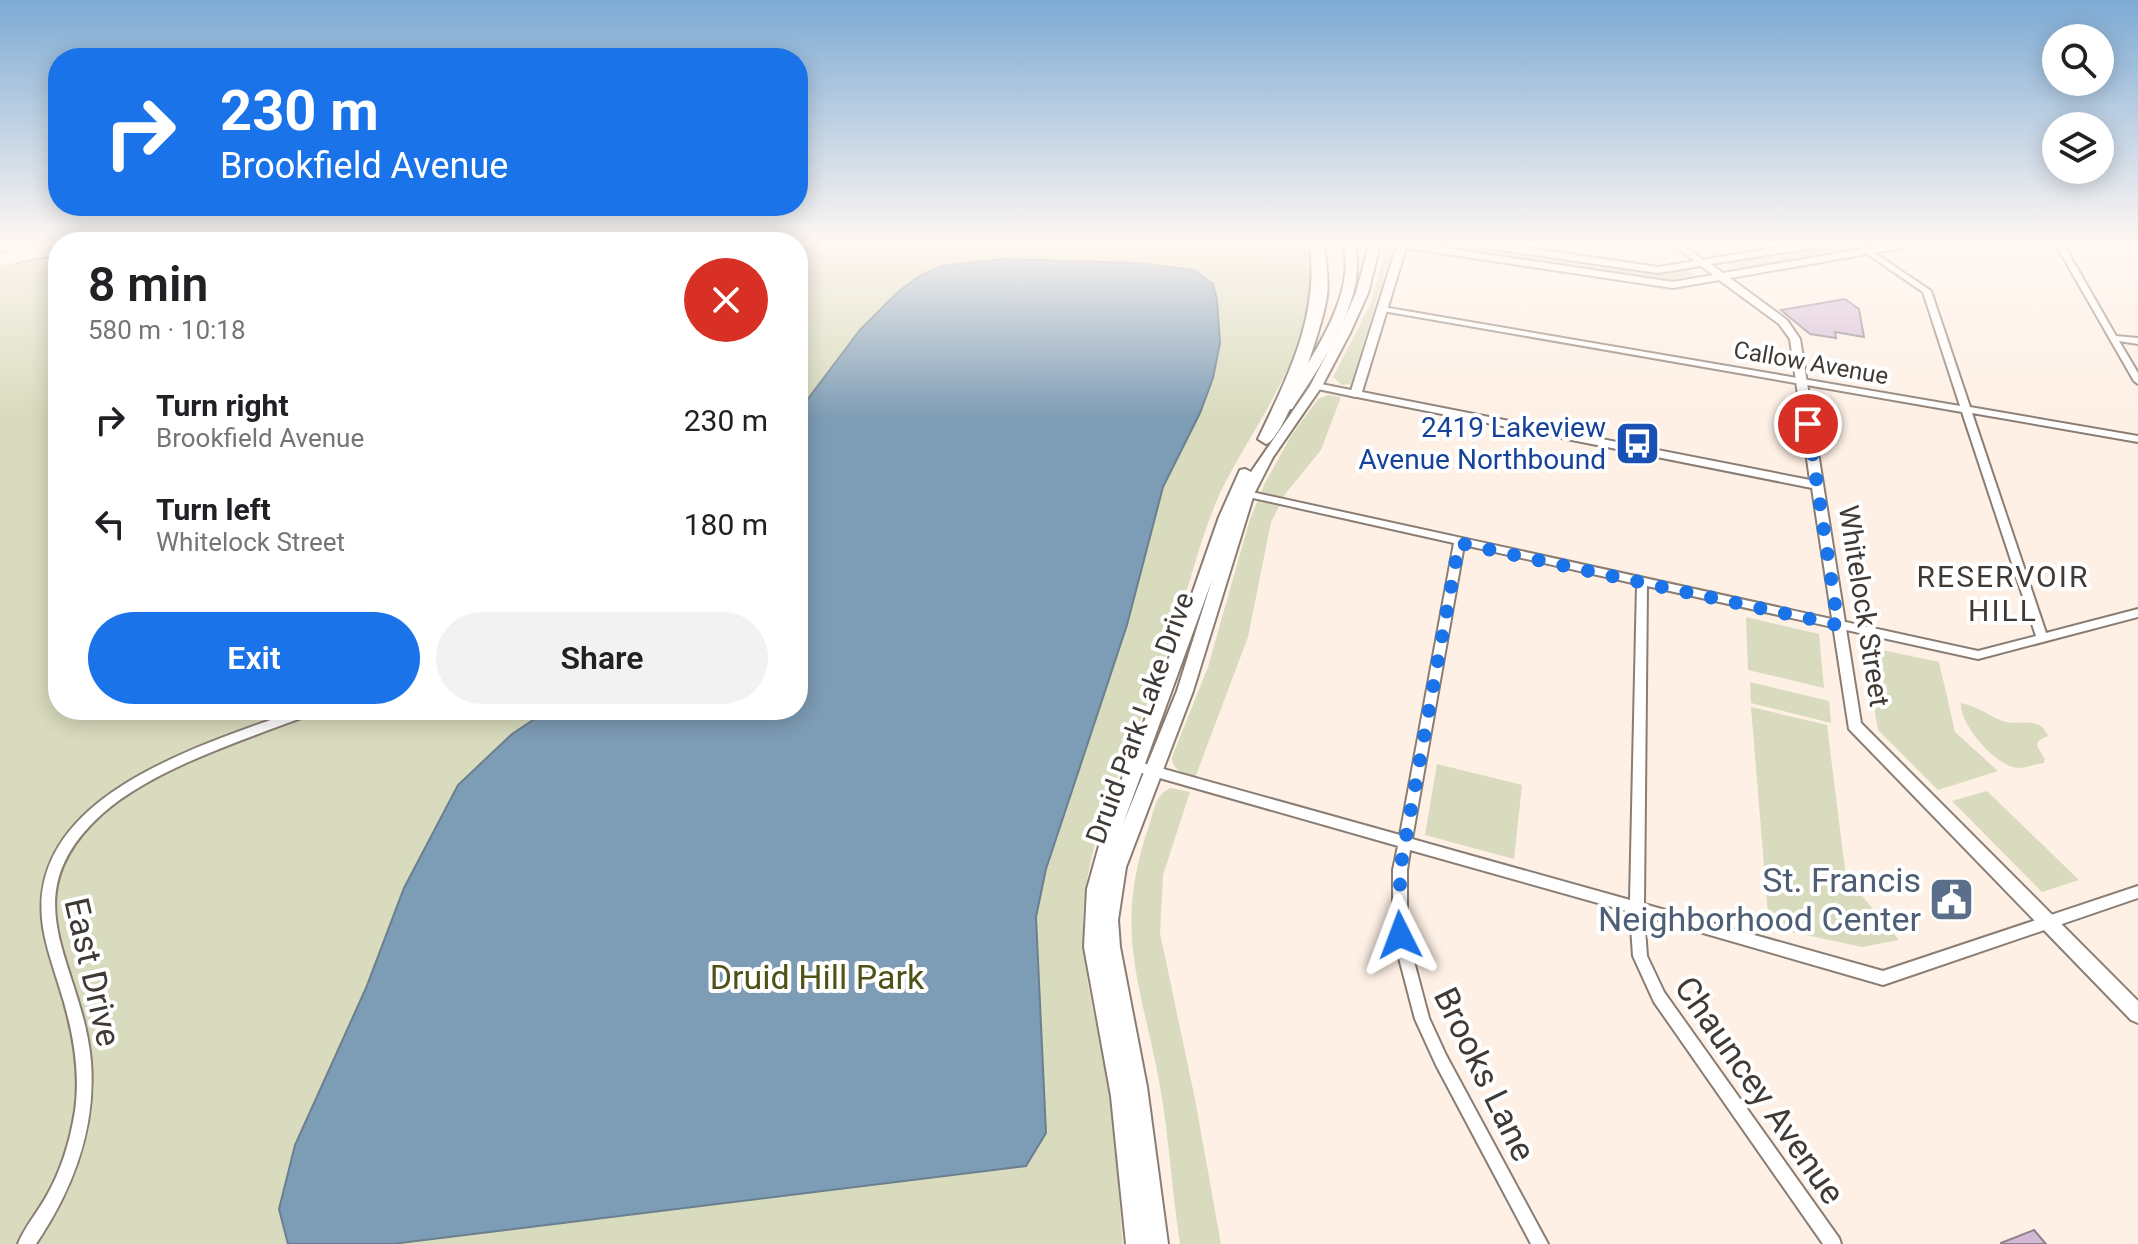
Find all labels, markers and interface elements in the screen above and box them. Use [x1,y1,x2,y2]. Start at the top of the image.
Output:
map controls [2042,24,2114,184]
button: search [2042,24,2114,96]
text: 230 m [220,78,379,144]
icon: right [88,80,192,184]
button: layers [2042,112,2114,184]
text: Brookfield Avenue [220,145,508,187]
text: 8 min [88,256,208,313]
button: close [684,258,768,342]
text: 580 m · 10:18 [88,315,246,345]
street label: Callow Avenue [1732,336,1890,390]
text: Turn right [156,388,289,423]
pin [1774,390,1842,458]
icon: right [88,398,132,442]
icon: arrive [1786,402,1830,446]
text: 230 m [684,403,768,438]
place label: 2419 Lakeview Avenue Northbound [1358,411,1606,476]
bus stop icon: 2419 Lakeview Avenue Northbound [1613,419,1661,467]
text: Brookfield Avenue [156,423,364,453]
text: Turn left [156,492,271,527]
icon: left [88,502,132,546]
street label: Whitelock Street [1832,503,1896,709]
text: 180 m [684,507,768,542]
text: Whitelock Street [156,527,345,557]
district label: RESERVOIR HILL [1917,559,2089,628]
street label: Druid Park Lake Drive [1079,588,1201,848]
button: Exit [88,612,420,704]
button: Share [436,612,768,704]
place label: St. Francis Neighborhood Center [1598,860,1921,939]
public building icon: St. Francis Neighborhood Center [1928,876,1976,924]
position arrow [1358,893,1442,977]
street label: East Drive [56,894,130,1050]
park label: Druid Hill Park [710,957,925,997]
street label: Chauncey Avenue [1667,969,1853,1211]
street label: Brooks Lane [1426,981,1544,1167]

